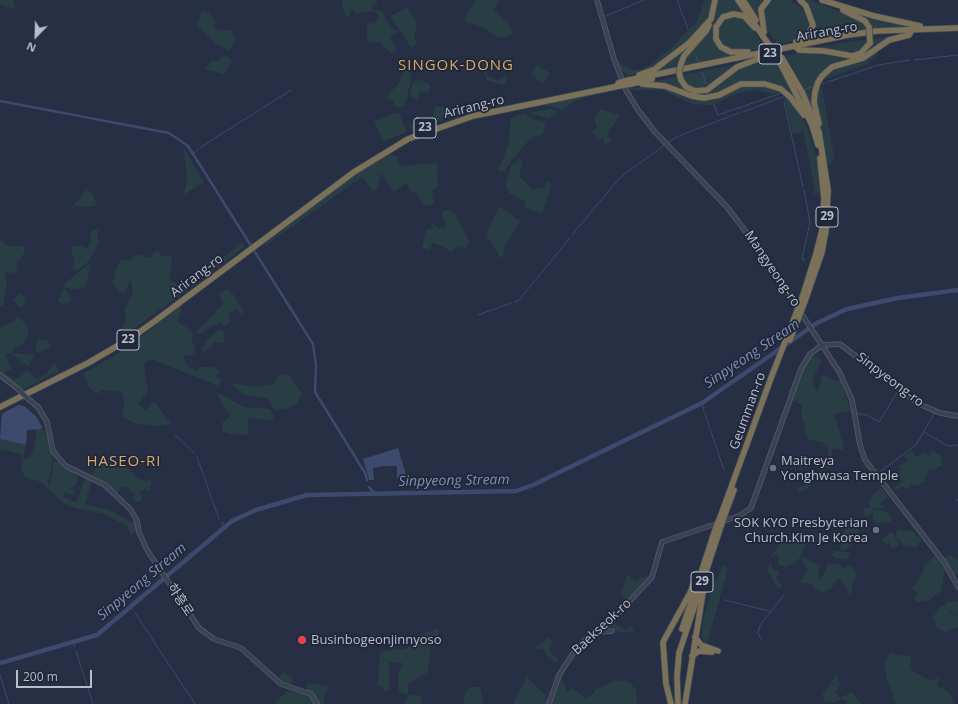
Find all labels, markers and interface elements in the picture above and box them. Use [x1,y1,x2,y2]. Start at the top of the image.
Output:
north arrow [16,16,56,56]
street label: Arirang-ro [795,19,859,45]
text: N [24,39,38,56]
road number: 23 [759,44,781,64]
district label: SINGOK-DONG [398,57,514,75]
street label: Arirang-ro [442,92,506,122]
road number: 23 [414,118,436,138]
road number: 29 [816,207,838,227]
street label: Mangyeong-ro [741,228,803,310]
street label: Arirang-ro [168,251,226,301]
water label: Sinpyeong Stream [701,316,803,392]
road number: 23 [117,330,139,350]
street label: Sinpyeong-ro [853,350,927,410]
street label: Geumman-ro [727,370,769,452]
district label: HASEO-RI [86,453,162,471]
place label: Maitreya Yonghwasa Temple [781,453,898,484]
marker: Maitreya Yonghwasa Temple [768,463,778,473]
water label: Sinpyeong Stream [398,472,510,490]
place label: SOK KYO Presbyterian Church.Kim Je Korea [734,515,868,546]
marker: SOK KYO Presbyterian Church.Kim Je Korea [871,525,881,535]
water label: Sinpyeong Stream [94,540,190,624]
road number: 29 [691,572,713,592]
street label: 하흥로 [164,581,196,619]
street label: Baekseok-ro [569,596,635,658]
place label: Businbogeonjinnyoso [311,632,442,648]
marker: Businbogeonjinnyoso [296,634,308,646]
scale bar [18,662,94,688]
text: 200 m [23,668,58,685]

